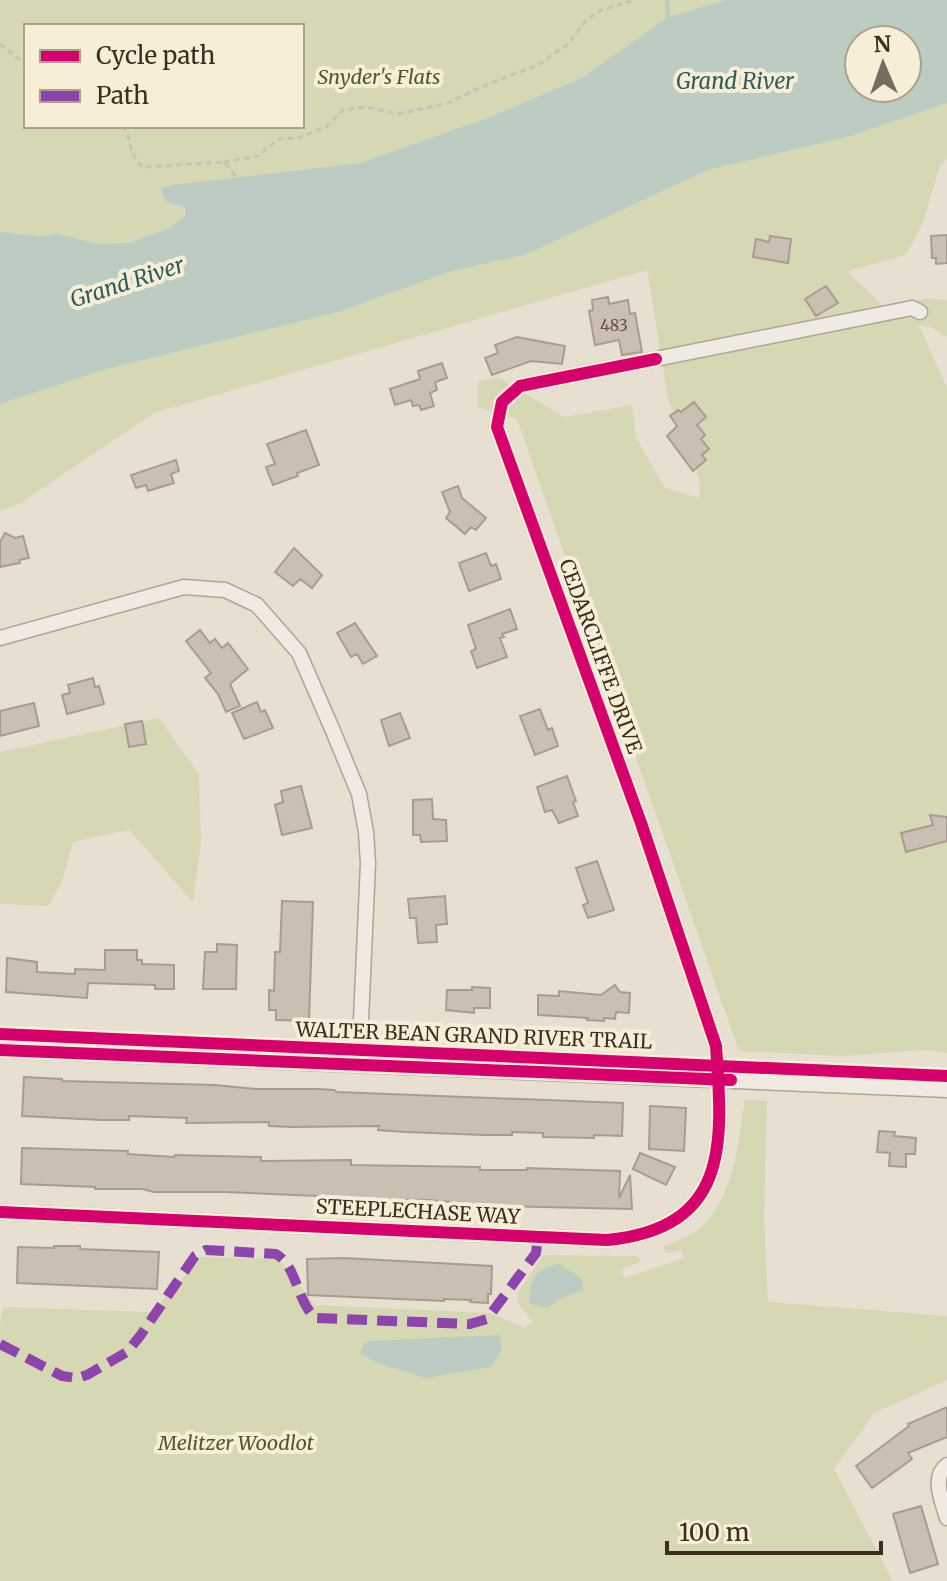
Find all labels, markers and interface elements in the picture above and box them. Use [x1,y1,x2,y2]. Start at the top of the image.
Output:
legend [24,24,304,128]
north arrow [843,24,923,104]
text: N [873,30,892,58]
text: Cycle path [96,40,215,71]
park label: Snyder's Flats [318,64,440,89]
water label: Grand River [676,67,795,95]
text: Path [96,80,149,111]
water label: Grand River [67,250,189,314]
house number: 483 [600,315,628,335]
street label: CEDARCLIFFE DRIVE [554,555,648,757]
street label: WALTER BEAN GRAND RIVER TRAIL [294,1016,653,1054]
street label: STEEPLECHASE WAY [315,1193,522,1229]
park label: Melitzer Woodlot [157,1430,314,1455]
scale bar [667,1505,881,1555]
text: 100 m [679,1517,750,1548]

